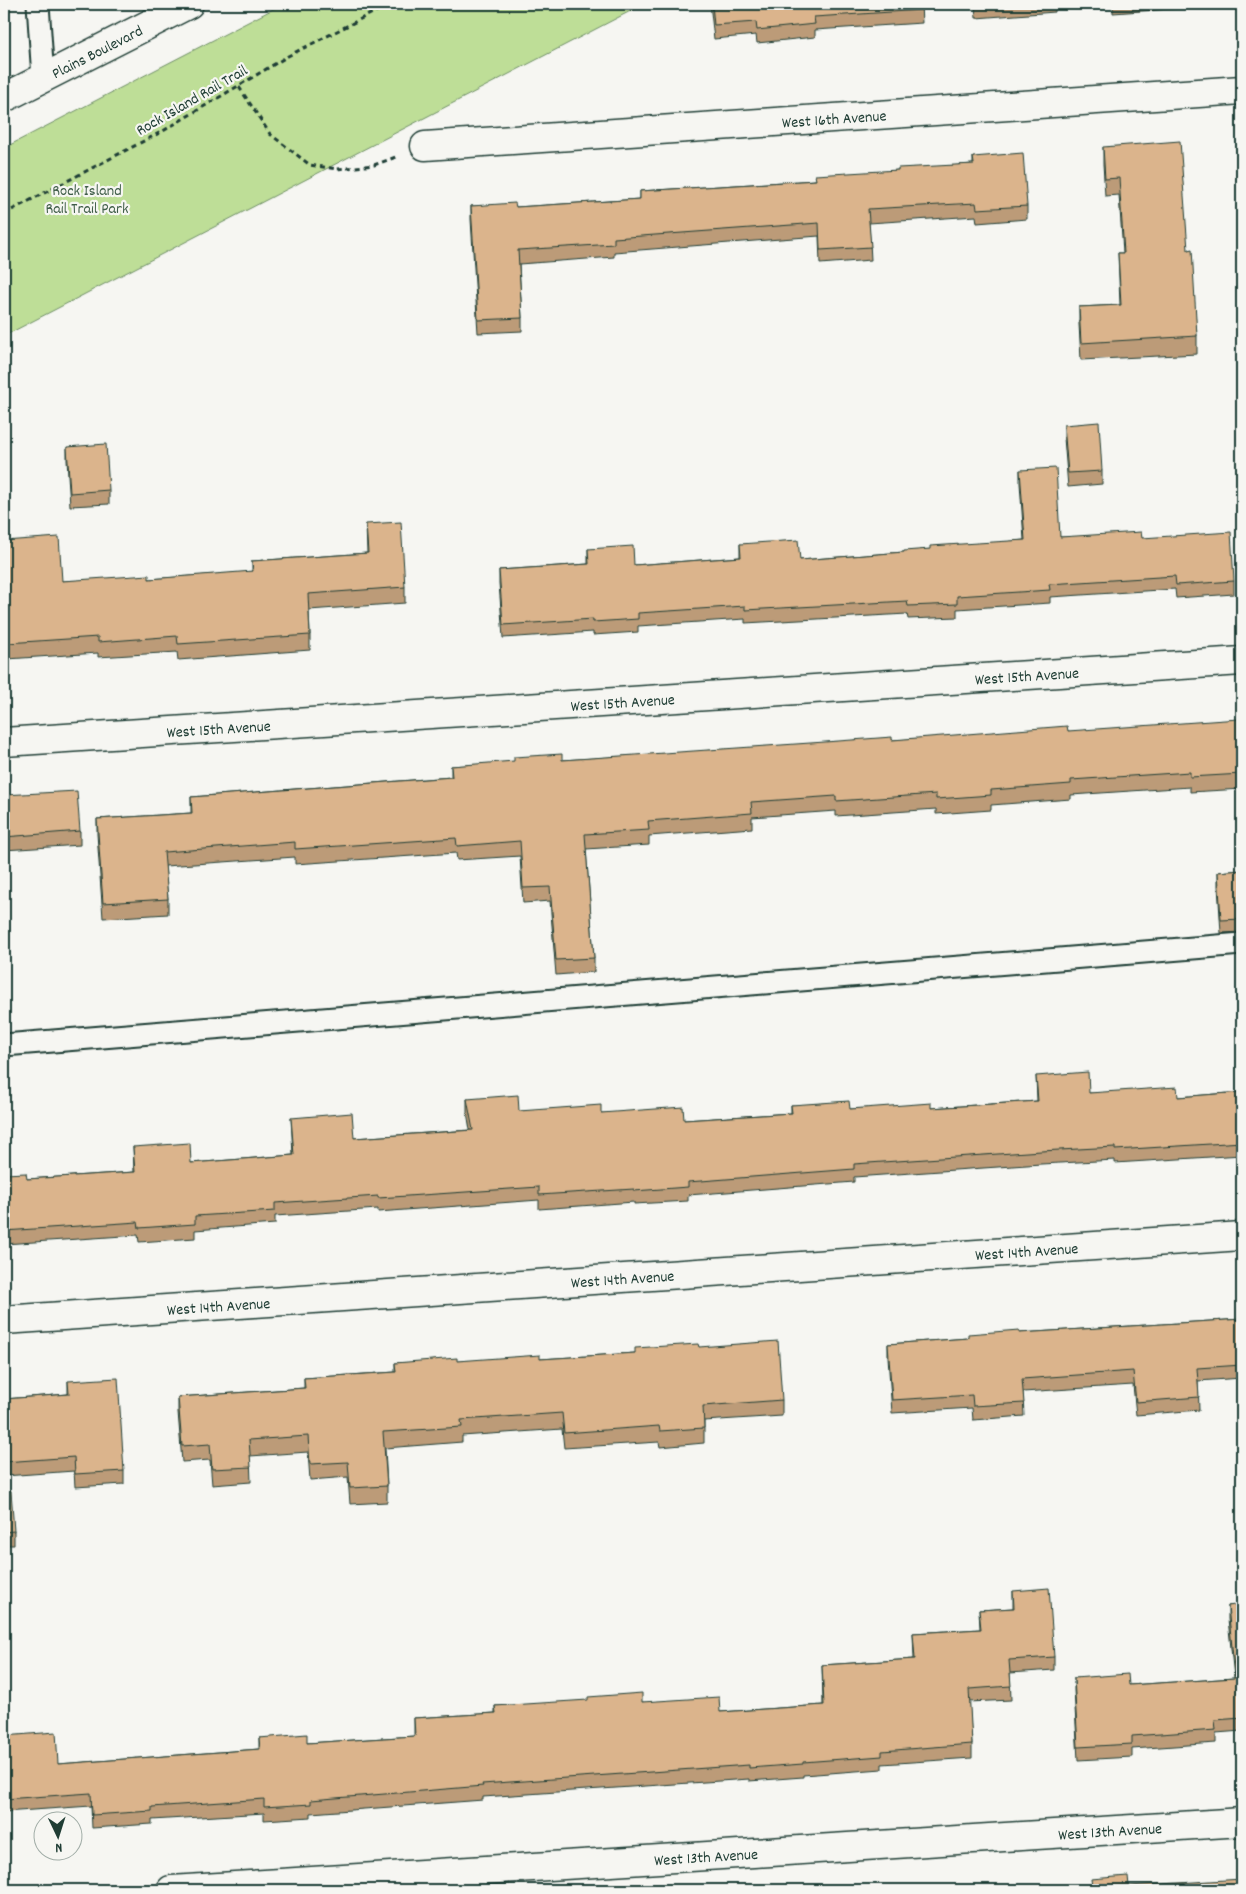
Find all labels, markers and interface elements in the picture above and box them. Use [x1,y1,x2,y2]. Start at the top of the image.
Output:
street label: Plains Boulevard [48,20,147,86]
street label: Rock Island Rail Trail [132,60,252,142]
street label: West 16th Avenue [781,105,887,136]
park label: Rock Island Rail Trail Park [45,180,129,221]
street label: West 15th Avenue [974,663,1080,692]
street label: West 15th Avenue [570,689,676,719]
street label: West 15th Avenue [166,716,271,745]
street label: West 14th Avenue [974,1238,1079,1268]
street label: West 14th Avenue [570,1266,675,1295]
street label: West 14th Avenue [166,1293,271,1323]
north arrow [32,1812,82,1862]
street label: West 13th Avenue [1058,1818,1163,1848]
text: N [55,1837,63,1857]
street label: West 13th Avenue [653,1844,759,1873]

